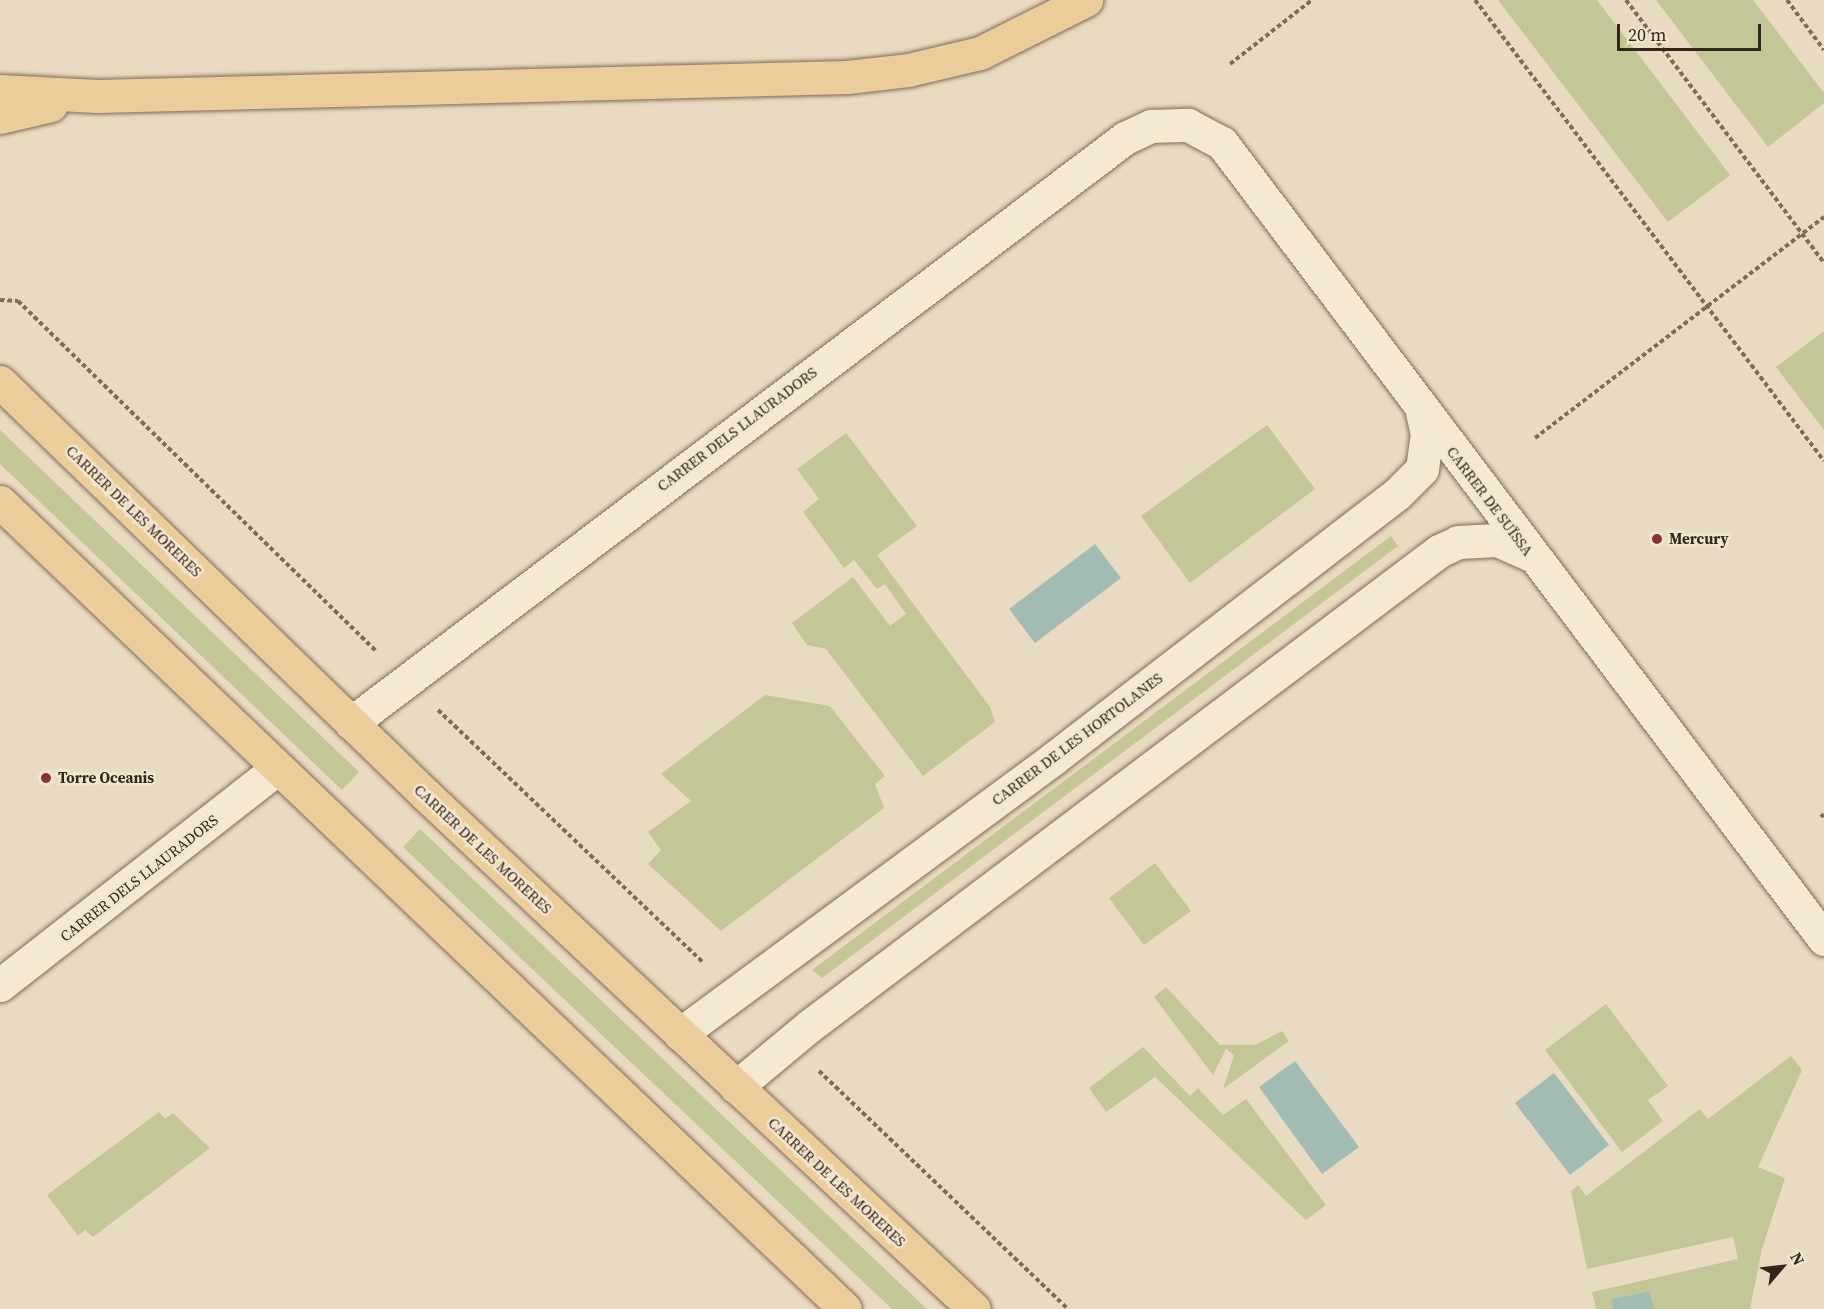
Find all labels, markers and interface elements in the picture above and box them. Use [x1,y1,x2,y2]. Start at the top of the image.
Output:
scale bar [1620,12,1764,50]
text: 20 m [1628,22,1666,47]
street label: CARRER DELS LLAURADORS [654,363,820,495]
street label: CARRER DE LES MORERES [62,442,206,580]
street label: CARRER DE SUÏSSA [1443,443,1537,559]
place label: Mercury [1669,530,1729,548]
marker: Mercury [1650,532,1664,546]
street label: CARRER DE LES HORTOLANES [988,669,1166,809]
place label: Torre Oceanis [58,769,154,787]
marker: Torre Oceanis [39,771,53,785]
street label: CARRER DE LES MORERES [411,781,555,917]
street label: CARRER DELS LLAURADORS [56,811,222,945]
street label: CARRER DE LES MORERES [765,1114,909,1250]
north arrow [1752,1237,1812,1297]
text: N [1785,1248,1810,1269]

